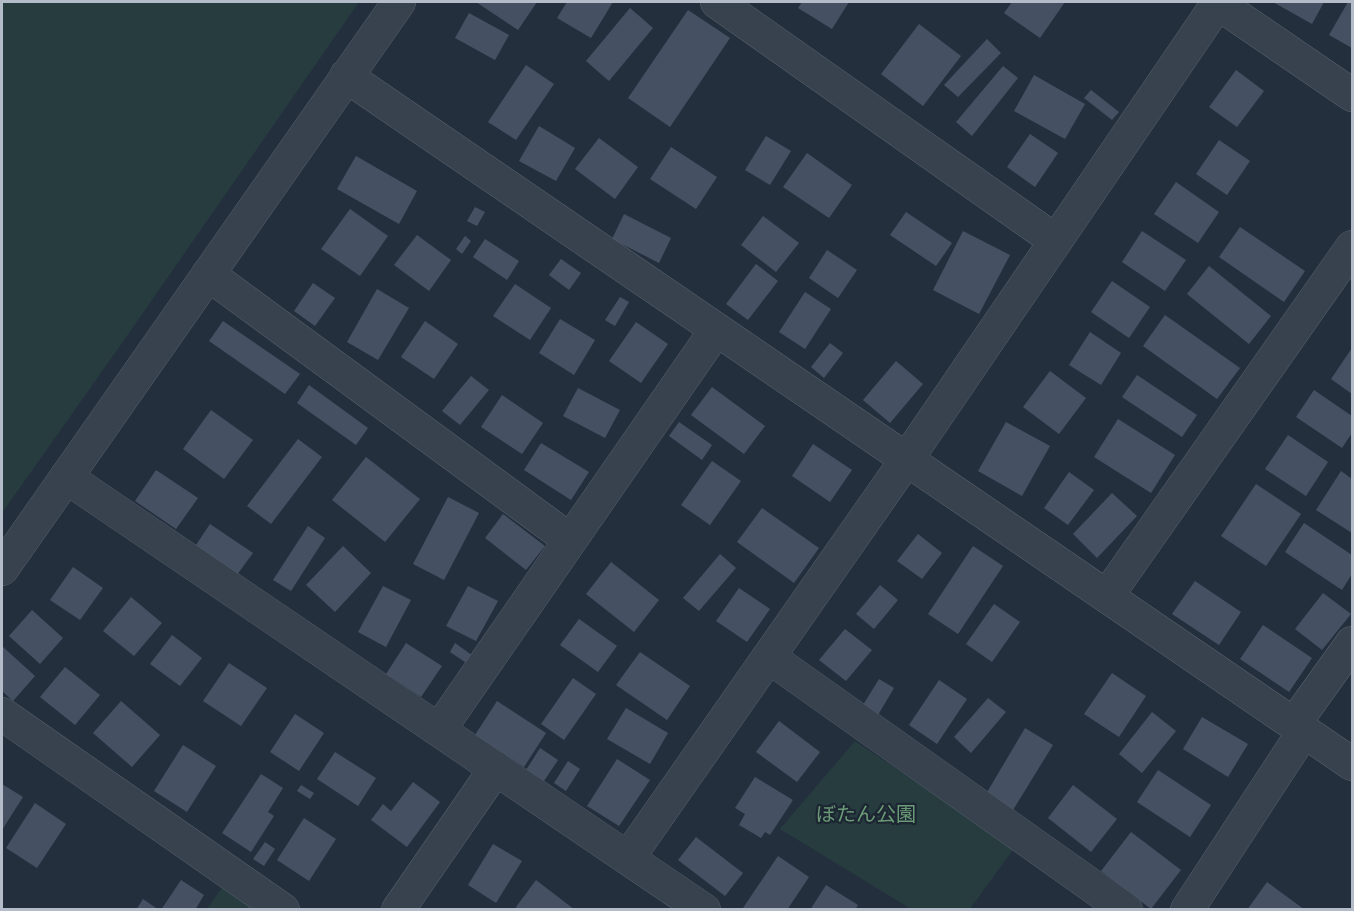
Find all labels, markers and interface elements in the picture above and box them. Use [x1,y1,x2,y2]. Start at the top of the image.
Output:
park label: ぼたん公園 [816,804,916,828]

